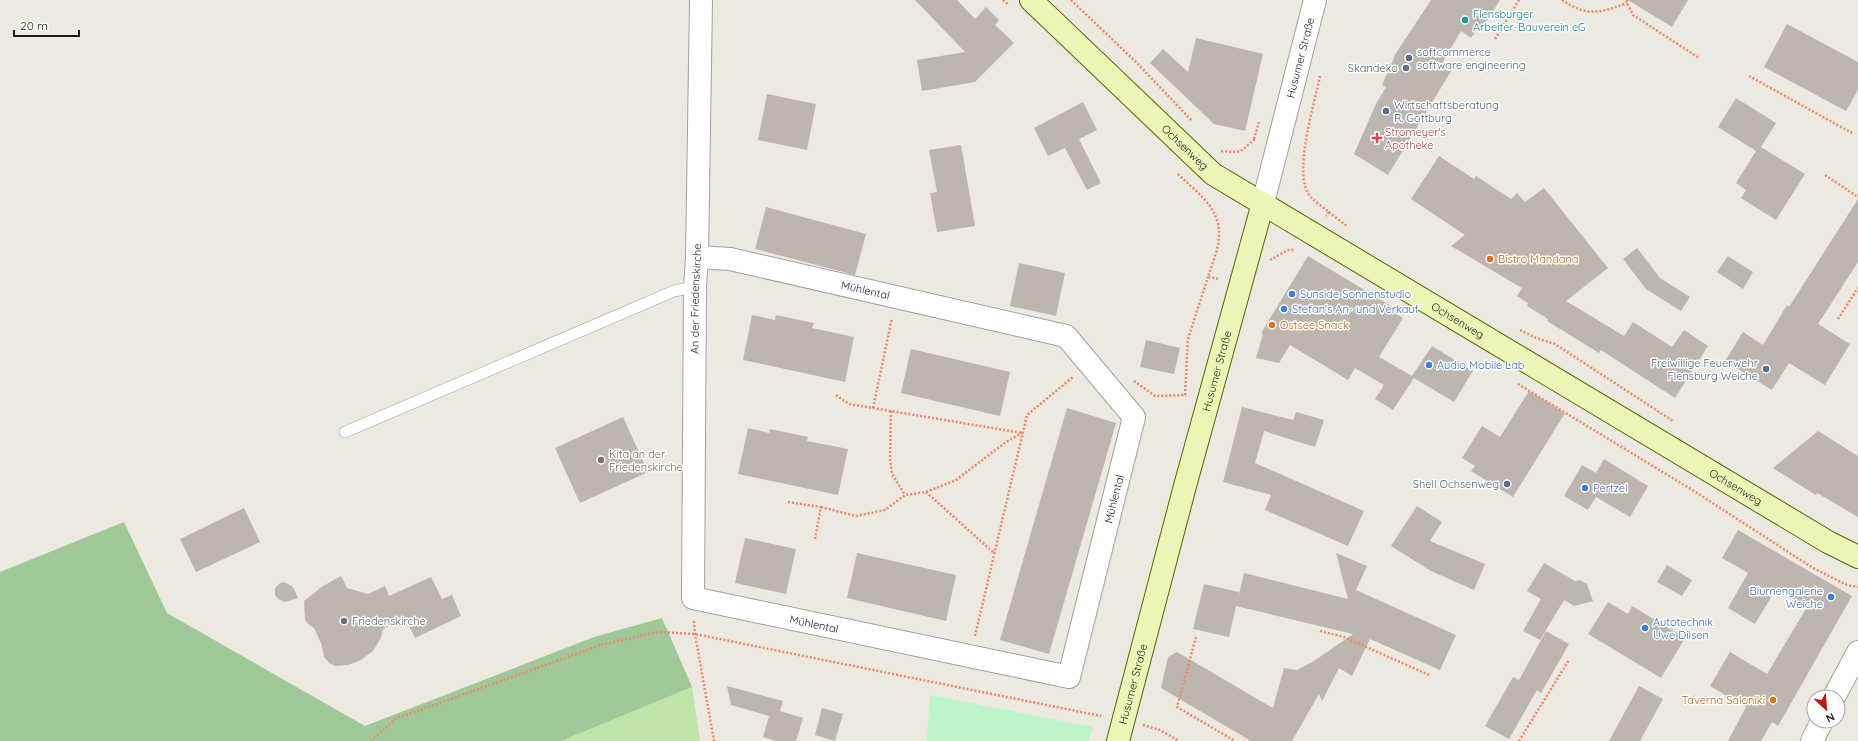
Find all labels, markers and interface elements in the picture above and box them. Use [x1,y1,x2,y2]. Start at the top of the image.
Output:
place label: Flensburger Arbeiter-Bauverein eG [1473,7,1586,34]
scale bar [14,12,79,38]
marker: Flensburger Arbeiter-Bauverein eG [1460,15,1470,25]
street label: Husumer Straße [1283,16,1317,100]
text: 20 m [20,18,48,33]
place label: softcommerce software engineering [1417,45,1526,72]
marker: softcommerce software engineering [1404,53,1414,63]
place label: Skandeko [1348,61,1398,75]
marker: Skandeko [1401,63,1411,73]
place label: Wirtschaftsberatung R. Gottburg [1394,98,1499,125]
marker: Wirtschaftsberatung R. Gottburg [1381,106,1391,116]
street label: Ochsenweg [1159,122,1211,173]
place label: Stromeyer's Apotheke [1385,125,1446,152]
marker: Stromeyer's Apotheke [1372,133,1382,143]
street label: An der Friedenskirche [688,243,704,354]
place label: Bistro Mandana [1498,252,1579,266]
marker: Bistro Mandana [1485,254,1495,264]
street label: Mühlental [840,278,891,302]
place label: Sunside Sonnenstudio [1300,287,1411,301]
marker: Sunside Sonnenstudio [1287,289,1297,299]
street label: Ochsenweg [1429,299,1487,342]
place label: Stefan's An- und Verkauf [1292,302,1419,316]
marker: Stefan's An- und Verkauf [1279,304,1289,314]
place label: Ostsee Snack [1280,318,1349,332]
marker: Ostsee Snack [1267,320,1277,330]
street label: Husumer Straße [1199,329,1234,413]
place label: Freiwillige Feuerwehr Flensburg Weiche [1651,356,1759,383]
place label: Audio Mobile Lab [1437,358,1525,372]
marker: Audio Mobile Lab [1424,360,1434,370]
marker: Freiwillige Feuerwehr Flensburg Weiche [1761,364,1771,374]
place label: Kita an der Friedenskirche [609,447,683,474]
marker: Kita an der Friedenskirche [596,455,606,465]
street label: Ochsenweg [1707,466,1765,508]
street label: Mühlental [1101,473,1127,525]
place label: Shell Ochsenweg [1413,477,1499,491]
marker: Shell Ochsenweg [1502,479,1512,489]
place label: Pertzel [1593,481,1628,495]
marker: Pertzel [1580,483,1590,493]
place label: Blumengalerie Weiche [1750,584,1823,611]
marker: Blumengalerie Weiche [1826,592,1836,602]
street label: Mühlental [788,612,840,636]
place label: Friedenskirche [352,614,426,628]
place label: Autotechnik Uwe Dilsen [1653,615,1713,642]
marker: Friedenskirche [339,616,349,626]
marker: Autotechnik Uwe Dilsen [1640,623,1650,633]
street label: Husumer Straße [1116,642,1150,726]
north arrow [1806,689,1846,729]
place label: Taverna Saloniki [1682,693,1765,707]
marker: Taverna Saloniki [1768,695,1778,705]
text: N [1824,710,1837,726]

